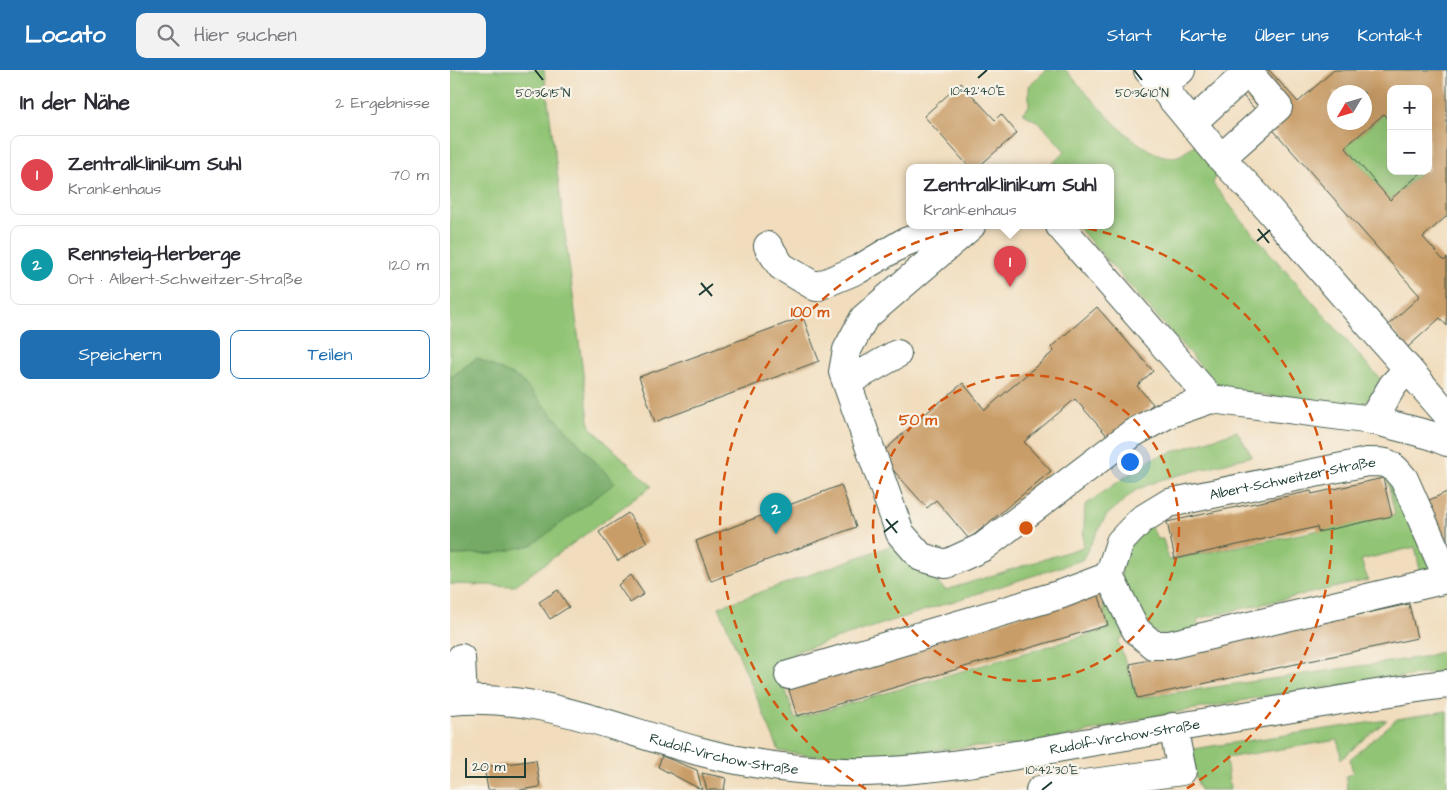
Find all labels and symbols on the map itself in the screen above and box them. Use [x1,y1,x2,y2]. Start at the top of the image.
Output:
text: 10°42'40"E [951,83,1005,100]
text: 50°36'15"N [516,85,571,102]
text: 50°36'10"N [1115,85,1169,102]
north arrow [1327,85,1372,130]
pin: 1 [994,246,1026,287]
text: 100 m [791,302,830,323]
text: 50 m [899,410,937,431]
your location [1117,449,1143,475]
street label: Albert-Schweitzer-Straße [1208,453,1376,505]
pin: 2 [760,493,792,534]
centre of rings [1017,519,1035,537]
street label: Rudolf-Virchow-Straße [1048,714,1202,760]
street label: Rudolf-Virchow-Straße [647,728,800,780]
scale bar [465,755,526,778]
text: 10°42'30"E [1026,762,1078,779]

